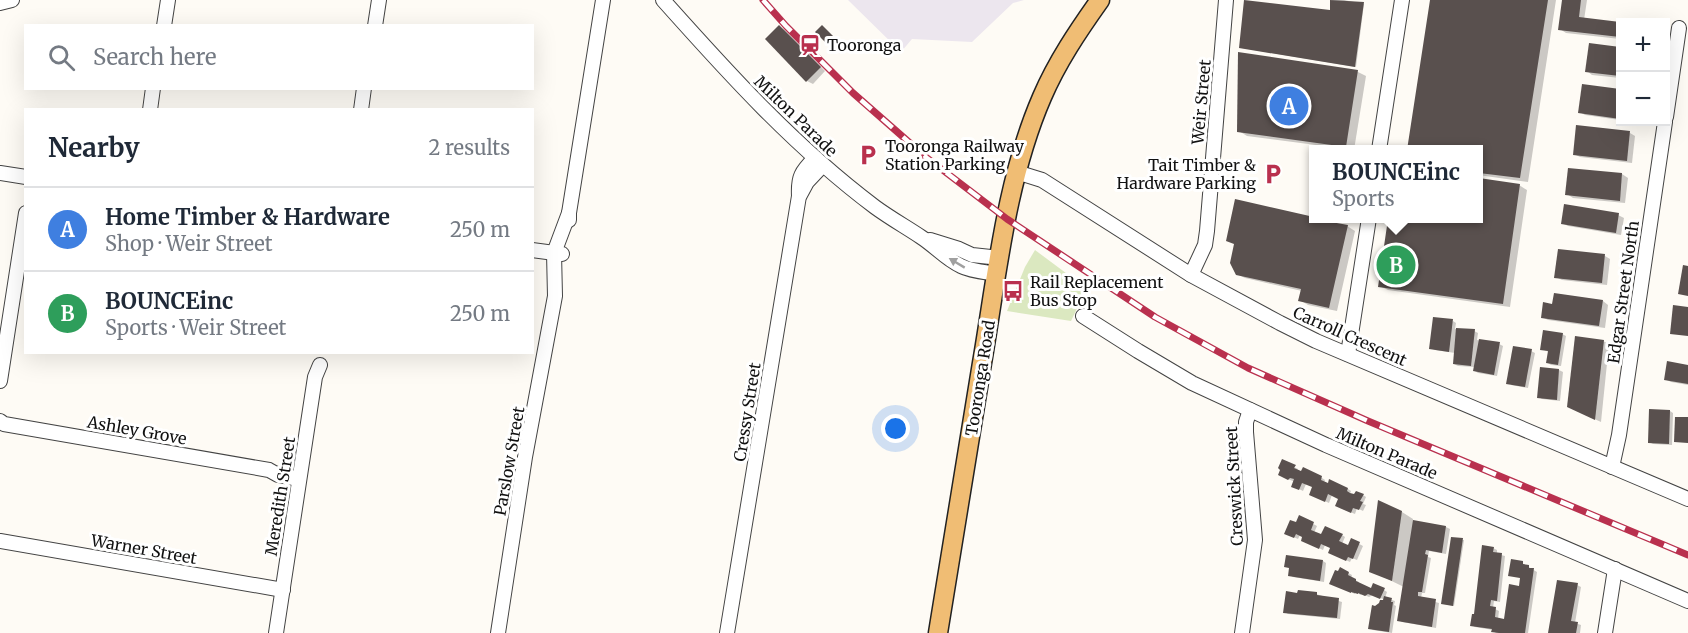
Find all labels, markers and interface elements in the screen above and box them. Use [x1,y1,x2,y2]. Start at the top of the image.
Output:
map controls [1616,18,1670,126]
button: + [1616,18,1670,72]
search box [24,24,534,90]
station icon: Tooronga [798,33,822,57]
place label: Tooronga [827,35,902,55]
icon: search [45,41,78,74]
text: Search here [93,43,216,71]
street label: Weir Street [1187,58,1215,146]
street label: Milton Parade [750,71,842,161]
button: − [1616,72,1670,126]
pin: A [1270,84,1308,128]
text: Nearby [48,131,140,164]
text: 2 results [428,135,510,160]
place label: Tooronga Railway Station Parking [885,136,1025,174]
parking icon: Tooronga Railway Station Parking [856,143,880,167]
popup [1309,145,1483,223]
place label: Tait Timber & Hardware Parking [1116,155,1256,193]
text: BOUNCEinc [1332,158,1460,186]
parking icon: Tait Timber & Hardware Parking [1261,162,1285,186]
text: Sports [1332,186,1395,211]
text: Home Timber & Hardware [105,203,390,231]
text: A [60,217,75,242]
text: 250 m [450,217,510,242]
street label: Edgar Street North [1603,219,1643,365]
text: Shop · Weir Street [105,231,273,256]
pin: B [1376,242,1416,288]
one-way arrow [948,257,965,268]
place label: Rail Replacement Bus Stop [1030,272,1164,310]
bus stop icon: Rail Replacement Bus Stop [1001,279,1025,303]
text: BOUNCEinc [105,287,233,315]
text: B [61,301,74,326]
text: 250 m [450,301,510,326]
street label: Carroll Crescent [1290,302,1411,370]
text: Sports · Weir Street [105,315,286,340]
street label: Tooronga Road [961,318,999,437]
street label: Cressy Street [729,360,765,463]
street label: Parslow Street [490,404,529,517]
street label: Ashley Grove [85,411,188,449]
your location [881,414,910,443]
street label: Milton Parade [1333,423,1441,483]
street label: Creswick Street [1221,425,1247,546]
street label: Meredith Street [261,434,299,557]
street label: Warner Street [89,530,199,568]

